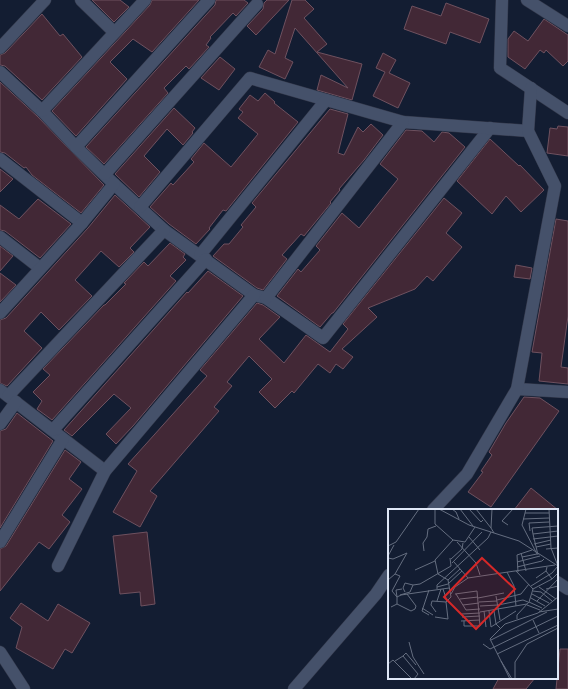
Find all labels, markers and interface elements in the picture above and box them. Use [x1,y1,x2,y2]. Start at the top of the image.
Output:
inset map [388,509,558,679]

